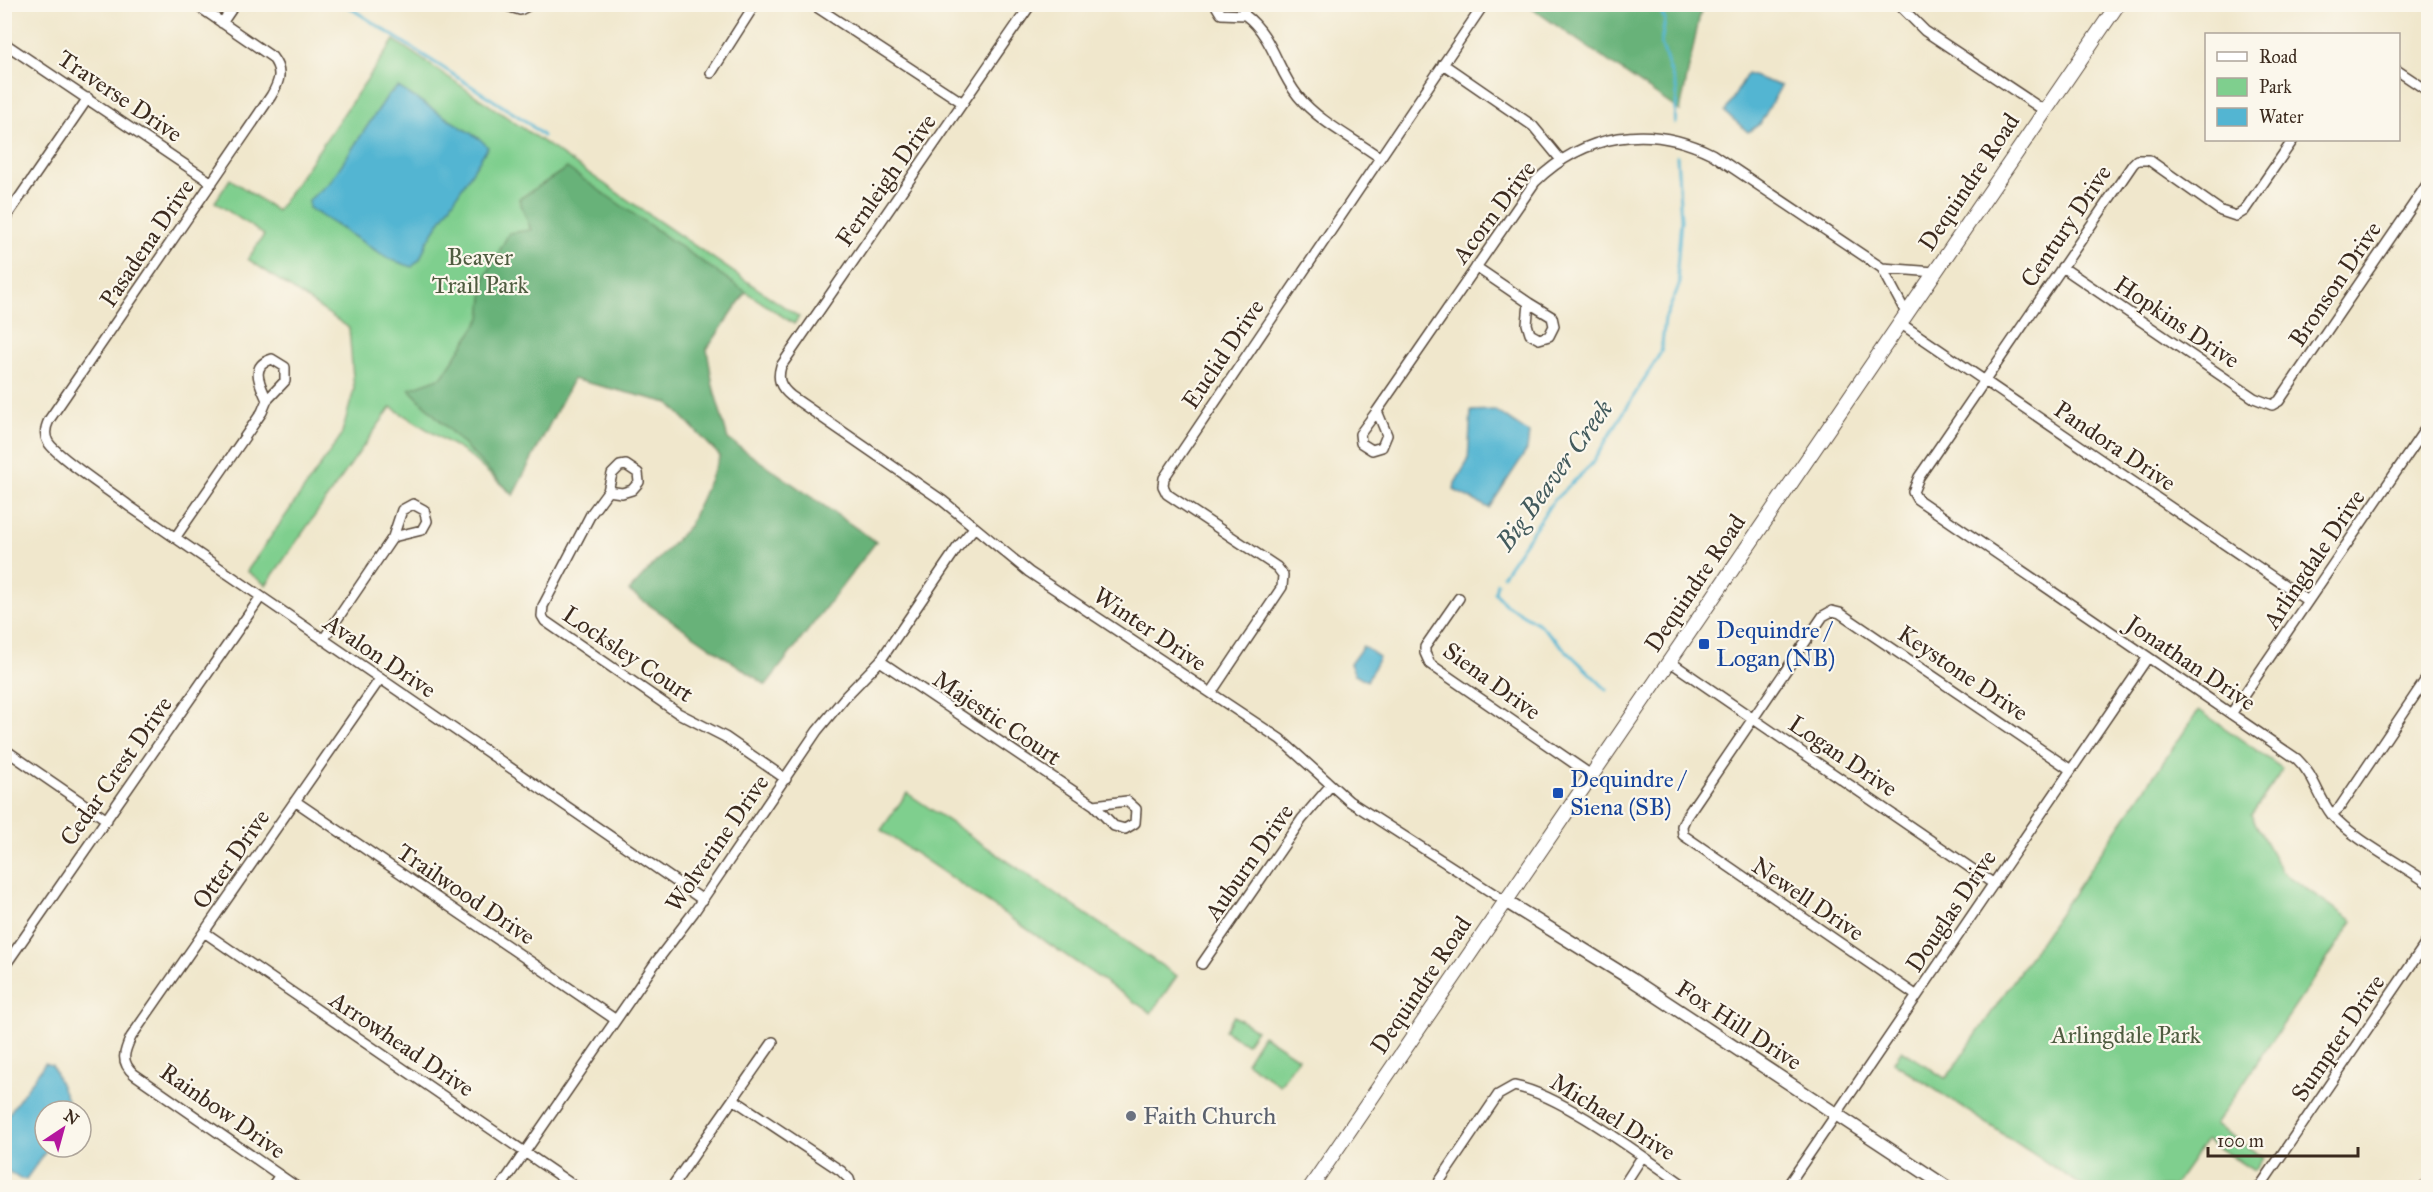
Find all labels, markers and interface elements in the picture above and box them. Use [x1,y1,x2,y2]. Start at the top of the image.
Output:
legend [2205,33,2400,141]
street label: Traverse Drive [52,43,188,149]
text: Road [2259,46,2297,68]
text: Park [2259,76,2292,98]
text: Water [2259,106,2304,128]
street label: Dequindre Road [1912,107,2026,257]
street label: Fernleigh Drive [829,108,943,252]
street label: Acorn Drive [1445,155,1542,270]
street label: Century Drive [2014,159,2118,293]
street label: Pasadena Drive [93,173,201,313]
street label: Bronson Drive [2282,216,2388,352]
park label: Beaver Trail Park [432,242,529,300]
street label: Hopkins Drive [2109,269,2245,375]
street label: Euclid Drive [1175,293,1271,415]
water label: Big Beaver Creek [1488,393,1620,557]
street label: Pandora Drive [2048,394,2182,498]
street label: Arlingdale Drive [2256,484,2372,635]
street label: Dequindre Road [1638,508,1752,658]
street label: Winter Drive [1088,580,1212,678]
street label: Locksley Court [557,599,700,709]
street label: Avalon Drive [317,607,442,705]
street label: Jonathan Drive [2118,607,2262,717]
place label: Dequindre / Logan (NB) [1716,615,1835,673]
street label: Keystone Drive [1892,618,2034,728]
street label: Siena Drive [1437,635,1547,727]
marker: Dequindre / Logan (NB) [1697,637,1711,651]
street label: Majestic Court [927,664,1067,772]
street label: Cedar Crest Drive [53,690,179,852]
street label: Logan Drive [1783,709,1903,803]
place label: Dequindre / Siena (SB) [1570,764,1688,822]
street label: Wolverine Drive [659,769,775,917]
marker: Dequindre / Siena (SB) [1551,786,1565,800]
street label: Auburn Drive [1197,798,1300,927]
street label: Otter Drive [186,803,276,915]
street label: Trailwood Drive [391,837,541,951]
street label: Douglas Drive [1899,844,2003,978]
street label: Newell Drive [1746,850,1870,948]
street label: Dequindre Road [1364,910,1478,1060]
street label: Sumpter Drive [2284,969,2392,1107]
street label: Fox Hill Drive [1670,973,1808,1077]
street label: Arrowhead Drive [323,984,480,1103]
park label: Arlingdale Park [2050,1020,2202,1050]
street label: Rainbow Drive [154,1057,292,1165]
street label: Michael Drive [1545,1067,1681,1167]
north arrow [33,1099,93,1159]
place label: Faith Church [1143,1101,1276,1131]
text: N [60,1106,83,1129]
marker: Faith Church [1124,1109,1138,1123]
scale bar [2208,1120,2358,1158]
text: 100 m [2217,1130,2264,1152]

